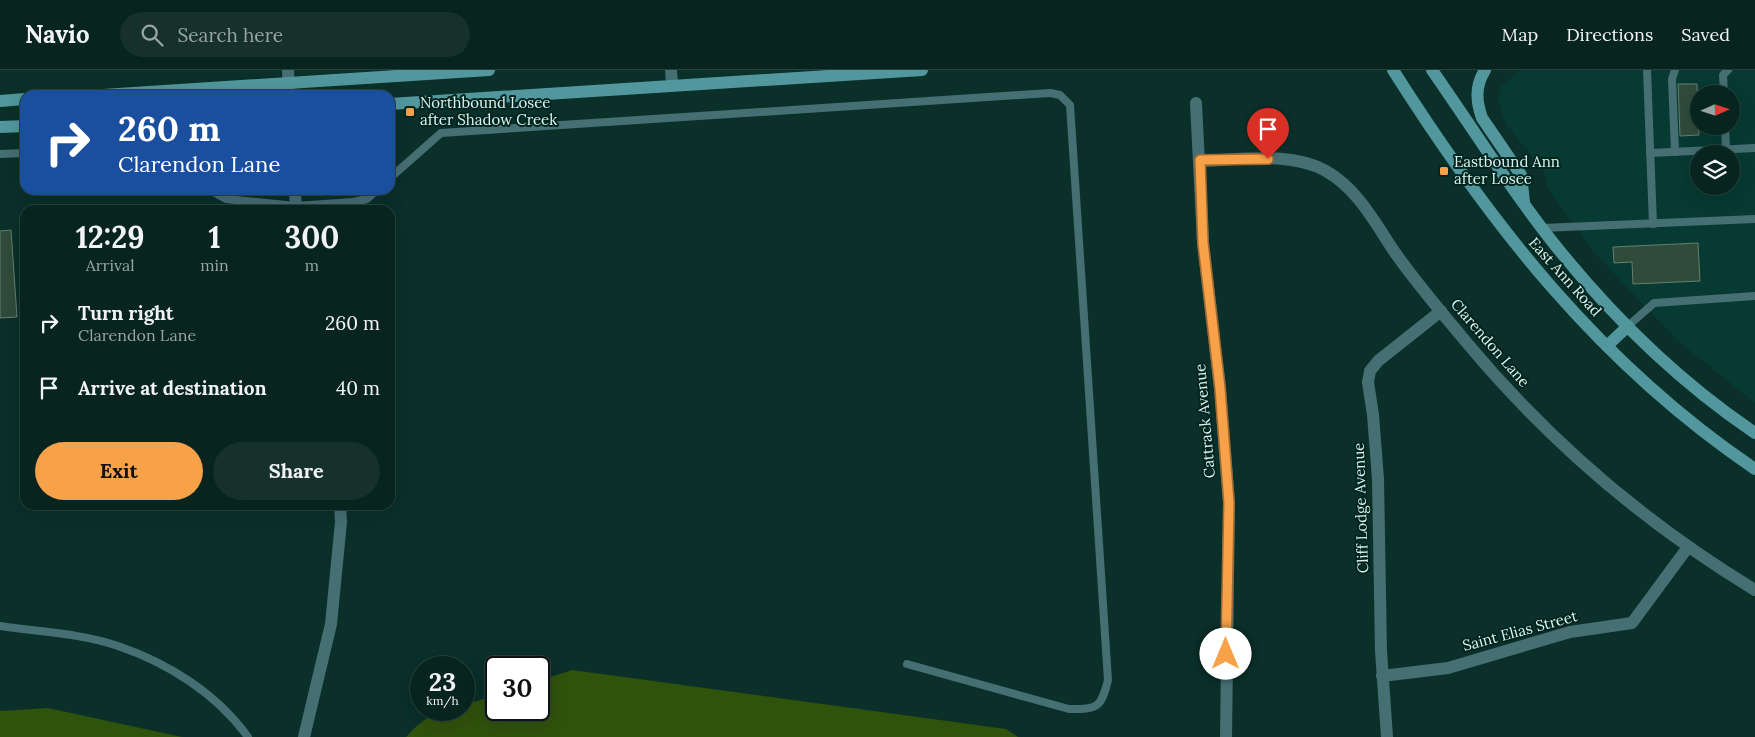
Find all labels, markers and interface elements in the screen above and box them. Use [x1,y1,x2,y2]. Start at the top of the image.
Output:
search box [120,12,470,57]
text: Navio [25,19,90,50]
icon: search [138,21,166,49]
text: Search here [178,23,283,47]
text: Map [1502,23,1538,46]
text: Directions [1566,23,1653,46]
text: Saved [1681,23,1730,46]
north arrow [1690,85,1740,135]
map controls [1690,85,1740,195]
place label: Northbound Losee after Shadow Creek [420,93,557,129]
text: 260 m [118,106,220,151]
marker: Northbound Losee after Shadow Creek [404,106,416,118]
pin [1247,108,1289,159]
icon: right [35,110,100,175]
icon: arrive [1254,115,1282,143]
button: layers [1690,145,1740,195]
text: Clarendon Lane [118,150,280,178]
place label: Eastbound Ann after Losee [1454,152,1560,188]
marker: Eastbound Ann after Losee [1438,165,1450,177]
text: 12:29 [76,218,145,256]
text: 1 [208,218,221,256]
text: 300 [284,218,339,256]
street label: East Ann Road [1525,233,1606,320]
text: Arrival [86,255,135,275]
text: min [200,255,229,275]
text: m [305,255,319,275]
street label: Clarendon Lane [1447,295,1534,391]
text: Turn right [78,301,174,325]
icon: right [35,309,63,337]
text: 260 m [325,311,380,335]
text: Clarendon Lane [78,325,196,345]
street label: Cattrack Avenue [1190,363,1219,479]
icon: arrive [35,374,63,402]
text: Arrive at destination [78,376,267,400]
text: 40 m [336,376,380,400]
button: Exit [35,442,203,500]
button: Share [213,442,380,500]
street label: Cliff Lodge Avenue [1349,442,1372,574]
street label: Saint Elias Street [1460,606,1579,655]
position arrow [1199,627,1251,679]
speed limit sign: 30 [485,656,550,721]
text: 23 [429,666,456,698]
text: km/h [426,693,459,708]

